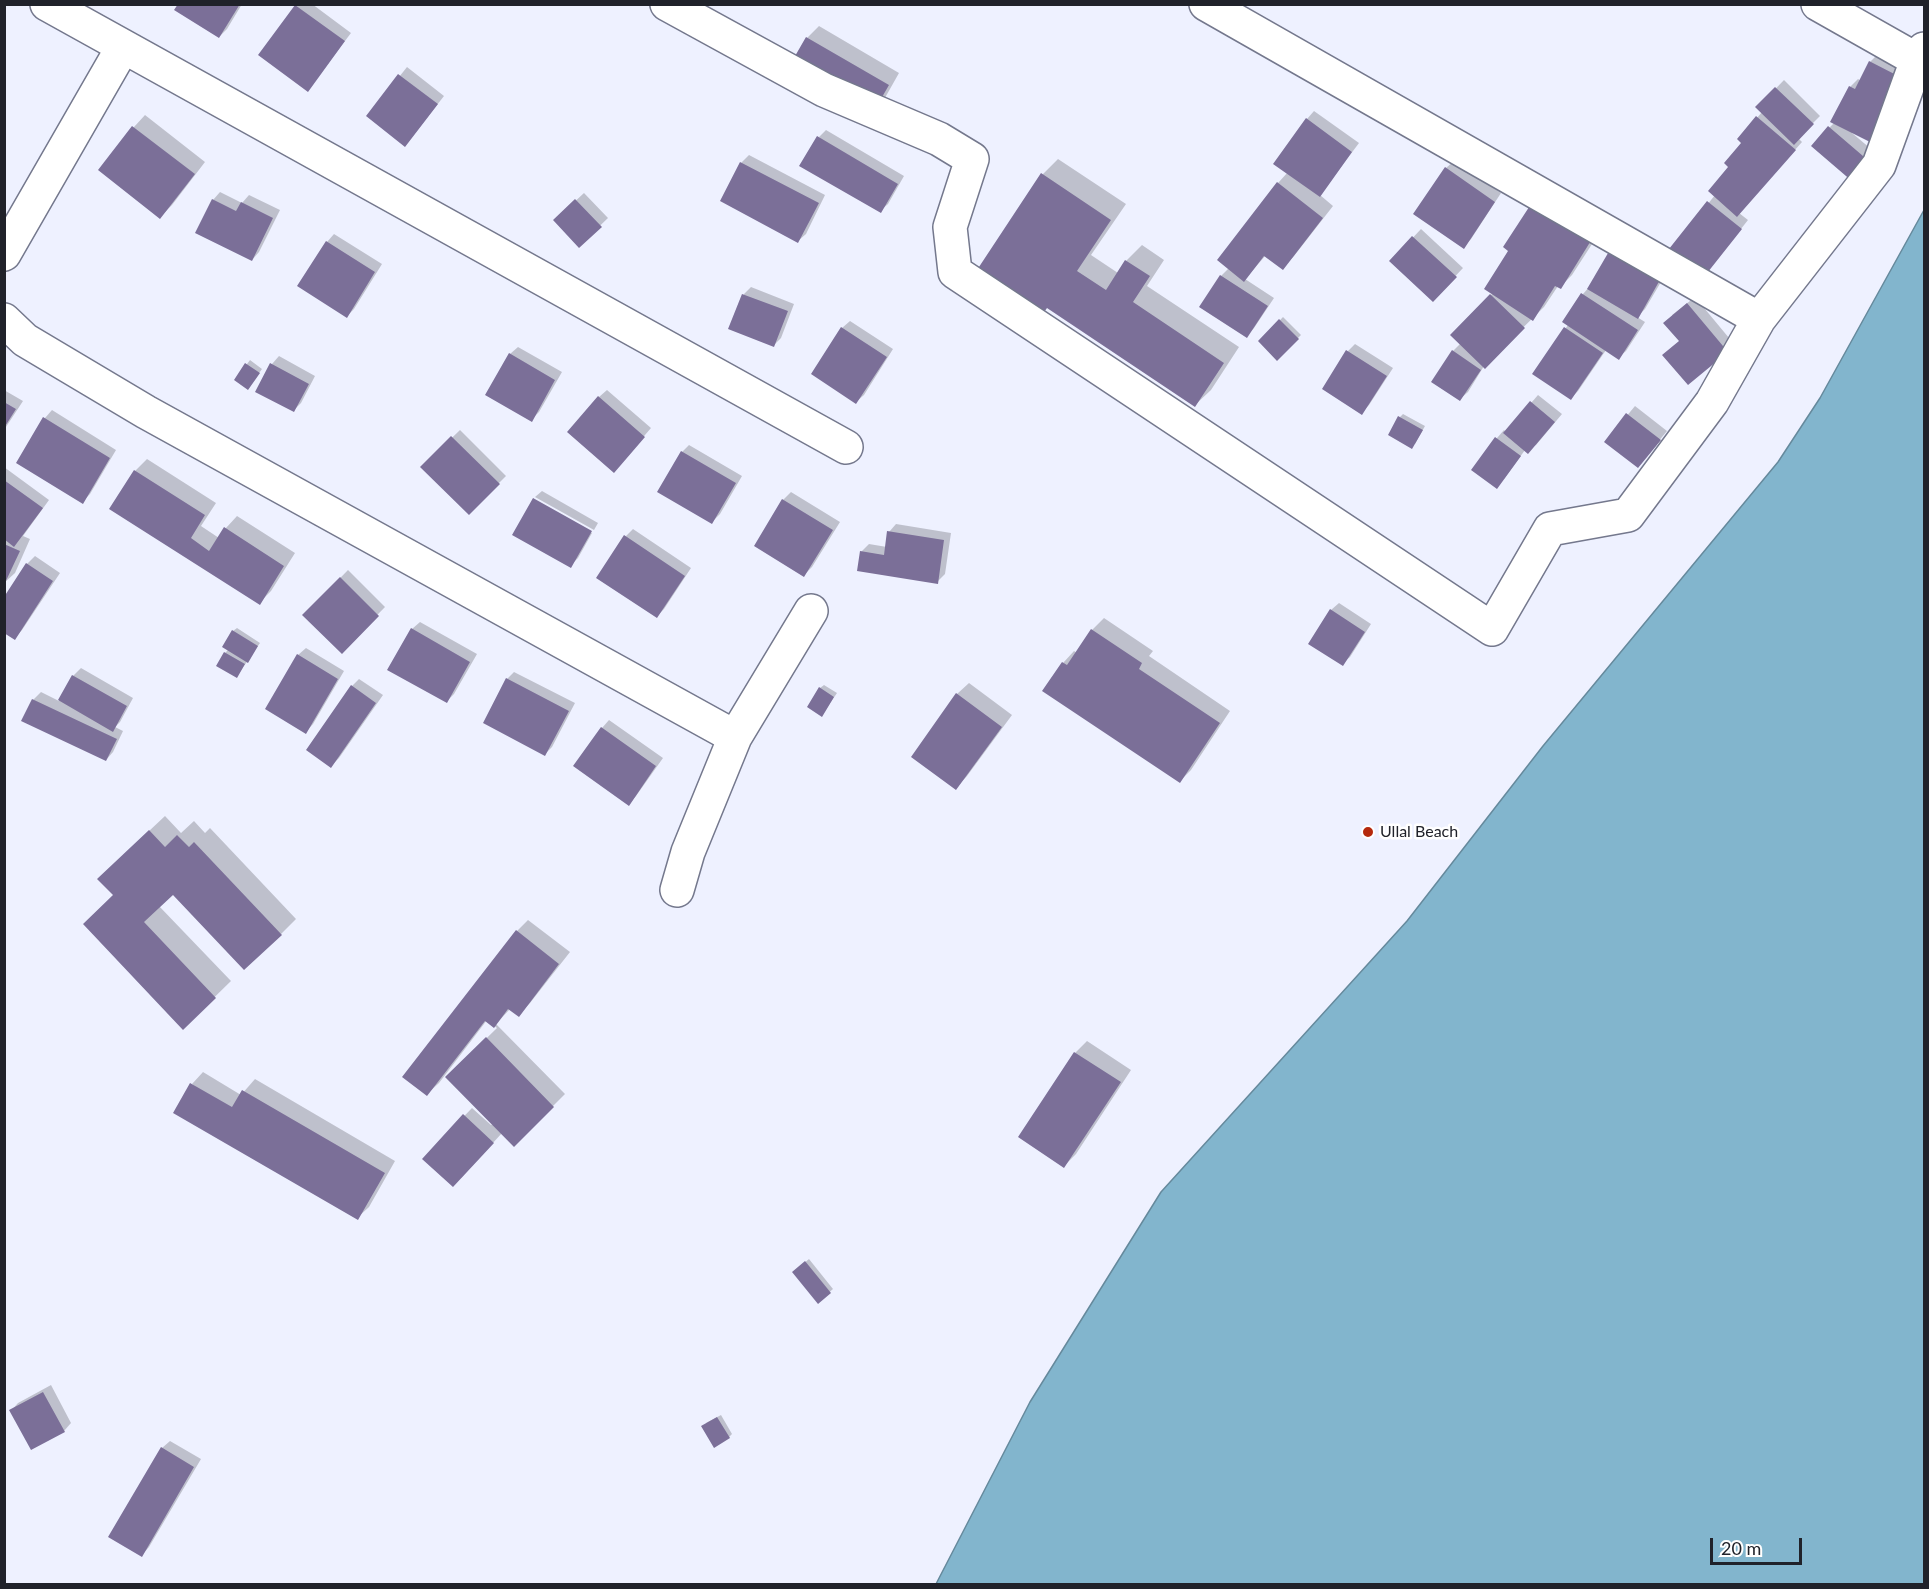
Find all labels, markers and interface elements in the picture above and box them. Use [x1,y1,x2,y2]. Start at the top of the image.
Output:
place label: Ullal Beach [1380,822,1458,842]
marker: Ullal Beach [1361,825,1375,839]
scale bar [1713,1526,1804,1564]
text: 20 m [1721,1537,1761,1559]

